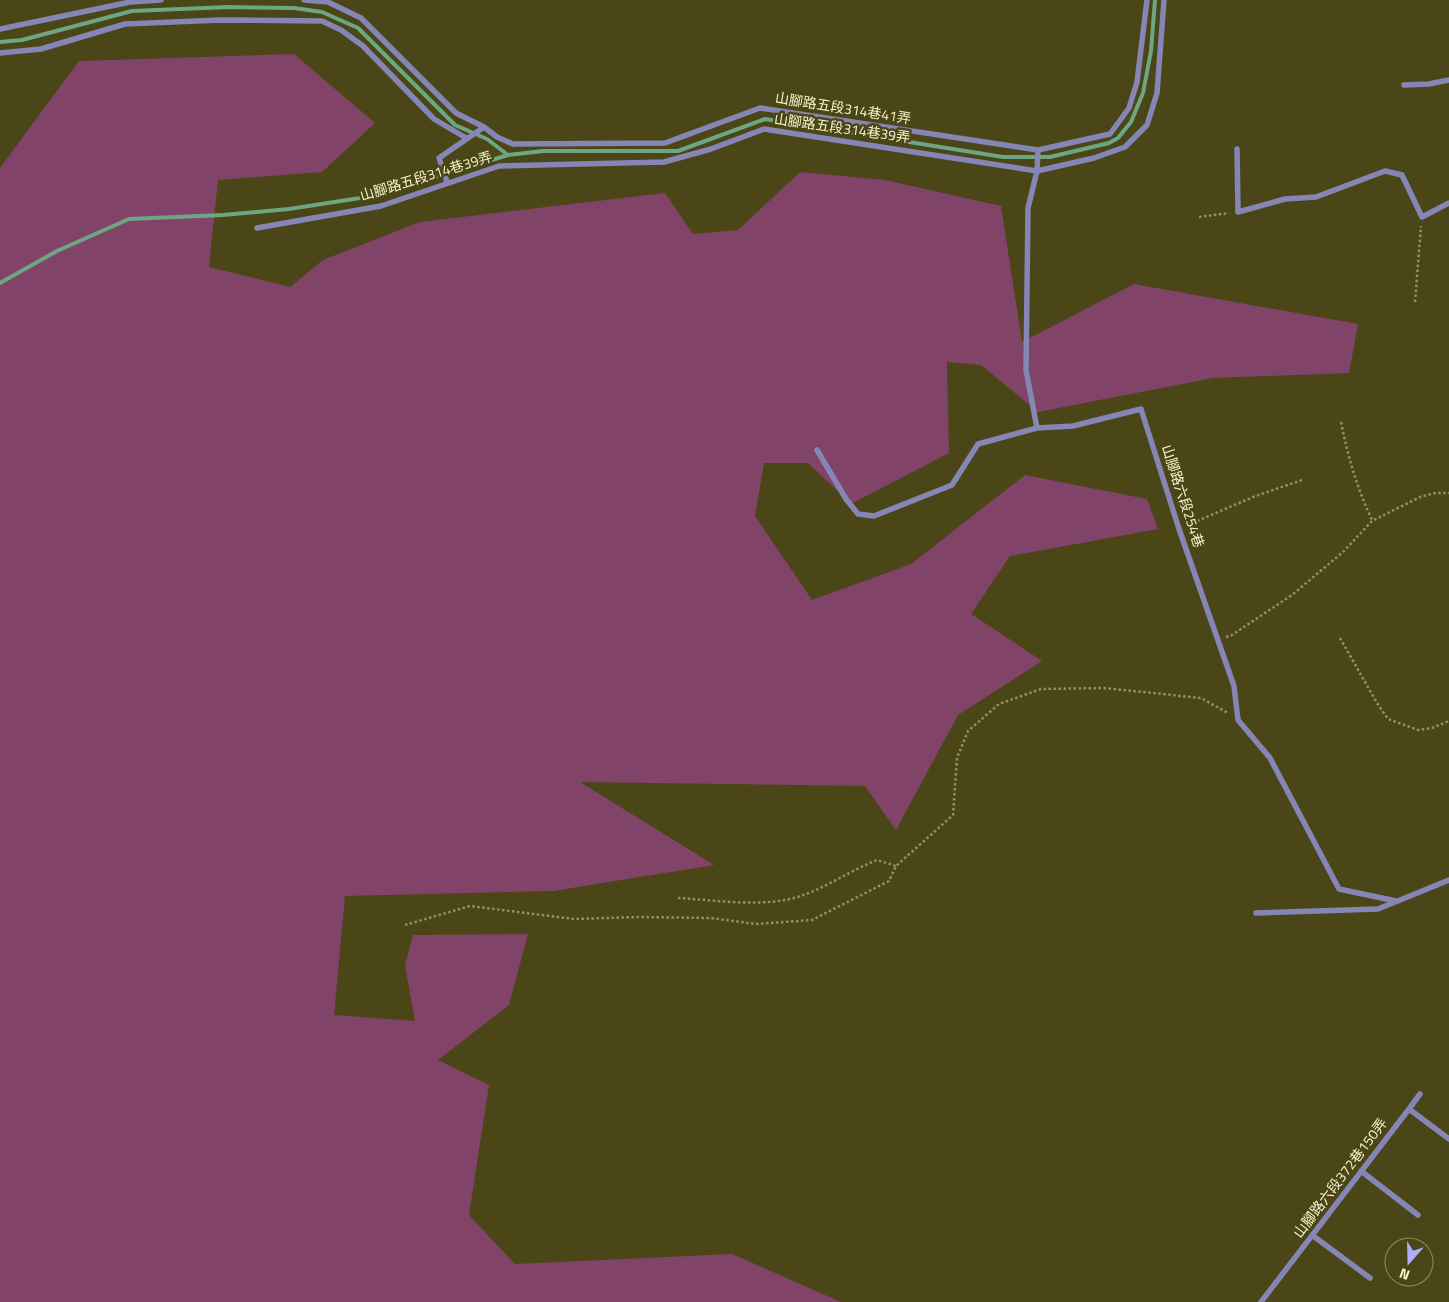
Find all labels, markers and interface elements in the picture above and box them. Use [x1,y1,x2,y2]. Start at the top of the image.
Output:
street label: 山腳路五段314巷41弄 [774,86,912,129]
street label: 山腳路五段314巷39弄 [773,108,911,147]
street label: 山腳路五段314巷39弄 [357,145,495,206]
street label: 山腳路六段254巷 [1157,441,1210,550]
street label: 山腳路六段372巷150弄 [1288,1113,1392,1242]
north arrow [1384,1237,1434,1287]
text: N [1396,1263,1413,1286]

